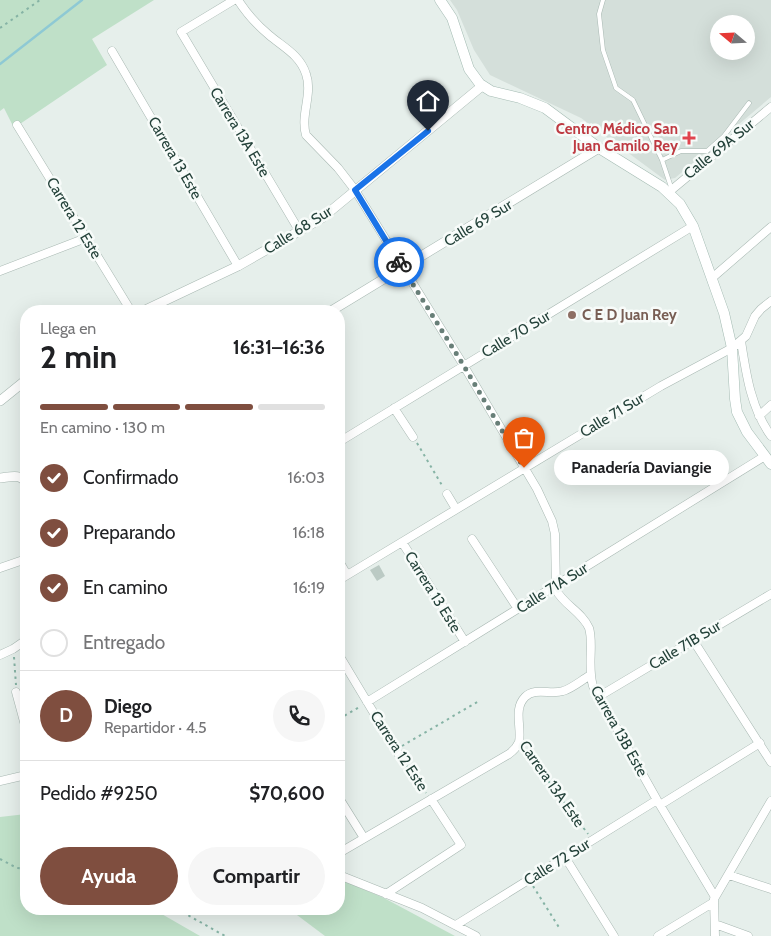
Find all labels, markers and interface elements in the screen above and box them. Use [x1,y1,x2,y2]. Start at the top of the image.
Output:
north arrow [710,15,755,60]
map controls [710,15,755,60]
pin [407,80,449,131]
street label: Carrera 13A Este [206,84,274,180]
icon: home [414,87,442,115]
street label: Carrera 13 Este [144,114,206,203]
street label: Calle 69A Sur [680,115,758,183]
place label: Centro Médico San Juan Camilo Rey [556,120,679,155]
marker: Centro Médico San Juan Camilo Rey [682,131,696,145]
street label: Carrera 12 Este [43,174,106,262]
street label: Calle 69 Sur [441,196,516,250]
street label: Calle 68 Sur [261,202,336,258]
courier [374,237,424,287]
icon: bike [385,248,413,276]
street label: Calle 70 Sur [478,306,554,362]
place label: C E D Juan Rey [582,306,678,324]
marker: C E D Juan Rey [566,309,578,321]
text: Llega en [40,319,96,338]
text: 16:31–16:36 [233,336,325,359]
text: 2 min [40,337,117,376]
street label: Calle 71 Sur [577,389,648,441]
pin [503,417,545,468]
text: En camino · 130 m [40,418,165,437]
icon: bag [510,424,538,452]
callout: Panadería Daviangie [554,450,729,486]
text: Panadería Daviangie [571,458,712,477]
icon: check [40,464,68,492]
text: Confirmado [83,466,179,489]
text: 16:03 [288,468,325,487]
icon: check [40,519,68,547]
text: Preparando [83,521,176,544]
text: 16:18 [292,523,325,542]
street label: Carrera 13 Este [401,548,465,636]
street label: Calle 71A Sur [513,559,591,617]
icon: check [40,574,68,602]
text: En camino [83,576,168,599]
text: 16:19 [293,578,325,597]
street label: Calle 71B Sur [646,616,724,673]
text: Entregado [83,631,165,654]
street label: Carrera 13B Este [587,682,652,780]
button: phone [273,690,325,742]
text: Diego [104,695,152,718]
text: D [59,704,73,727]
street label: Carrera 12 Este [366,708,432,795]
text: Repartidor · 4.5 [104,718,207,737]
street label: Carrera 13A Este [516,737,589,831]
text: Pedido #9250 [40,782,158,805]
text: $70,600 [249,782,325,805]
street label: Calle 72 Sur [521,834,594,889]
button: Ayuda [40,847,178,905]
button: Compartir [188,847,325,905]

